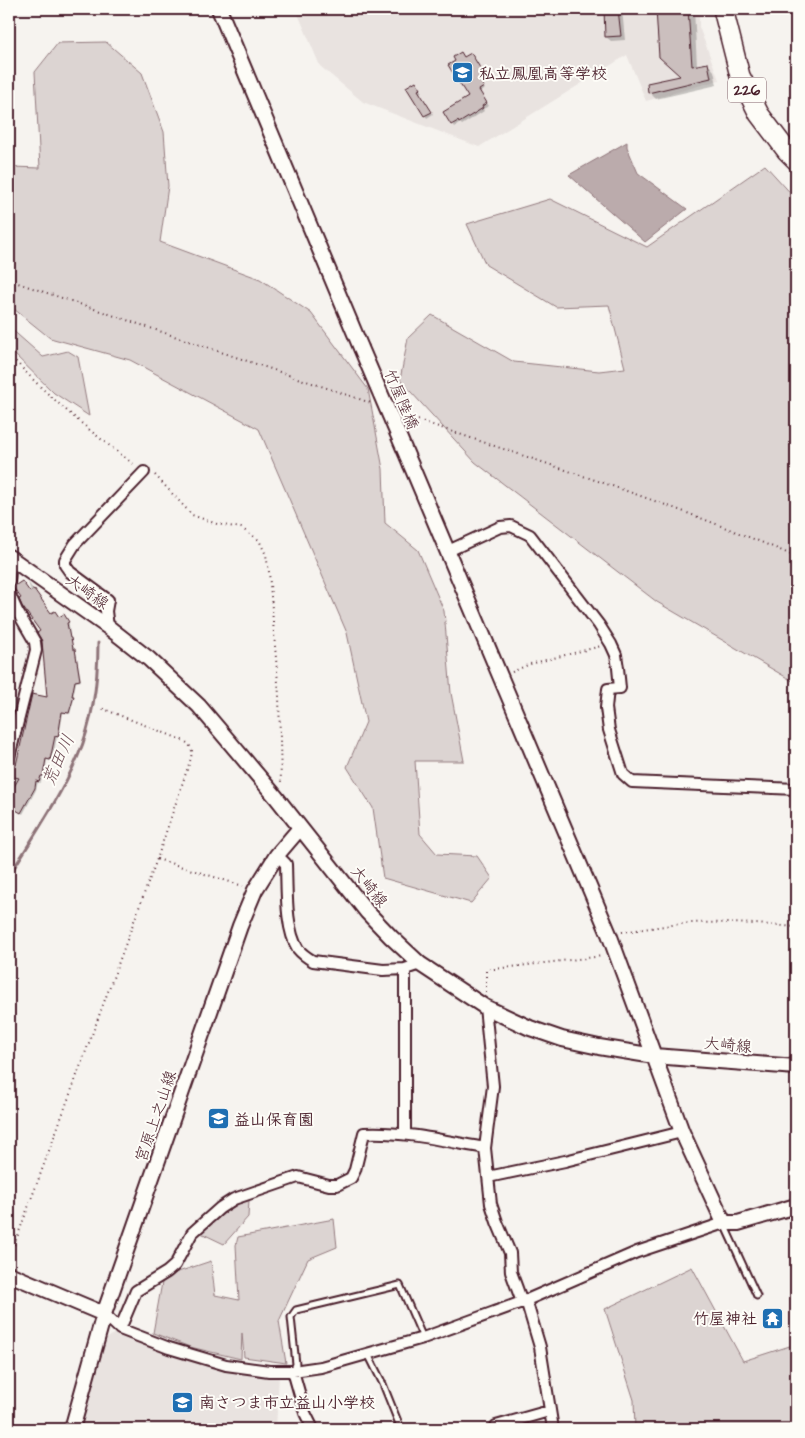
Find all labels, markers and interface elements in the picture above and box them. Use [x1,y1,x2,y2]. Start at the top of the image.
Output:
school or university icon: 私立鳳凰高等学校 [451,61,475,85]
place label: 私立鳳凰高等学校 [479,63,607,85]
road number: 226 [728,78,766,102]
street label: 竹屋陸橋 [378,366,424,433]
street label: 大崎線 [61,569,113,615]
water label: 荒田川 [36,730,81,790]
street label: 大崎線 [346,861,393,912]
street label: 大崎線 [703,1032,753,1058]
street label: 宮原上之山線 [130,1067,182,1165]
school or university icon: 益山保育園 [206,1107,230,1131]
place label: 益山保育園 [234,1109,314,1131]
temple icon: 竹屋神社 [761,1306,785,1330]
place label: 竹屋神社 [693,1308,757,1330]
school or university icon: 南さつま市立益山小学校 [171,1390,195,1414]
place label: 南さつま市立益山小学校 [199,1392,375,1414]

